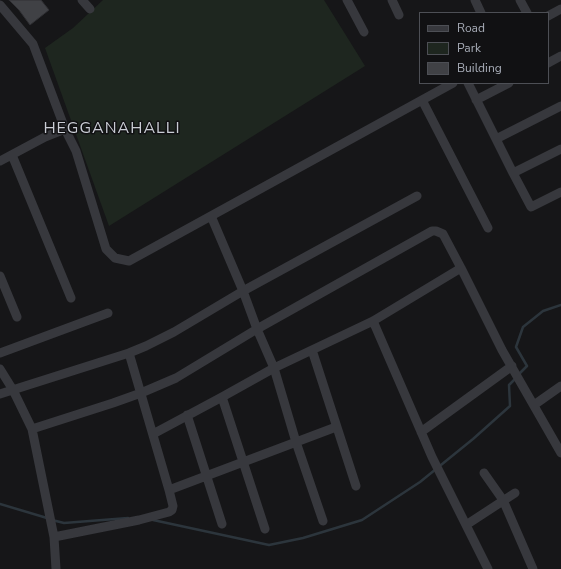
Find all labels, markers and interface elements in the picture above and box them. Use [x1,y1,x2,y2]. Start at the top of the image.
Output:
legend [419,12,549,84]
text: Road [457,20,485,36]
text: Park [457,40,481,56]
text: Building [457,60,502,76]
district label: HEGGANAHALLI [43,119,181,139]

